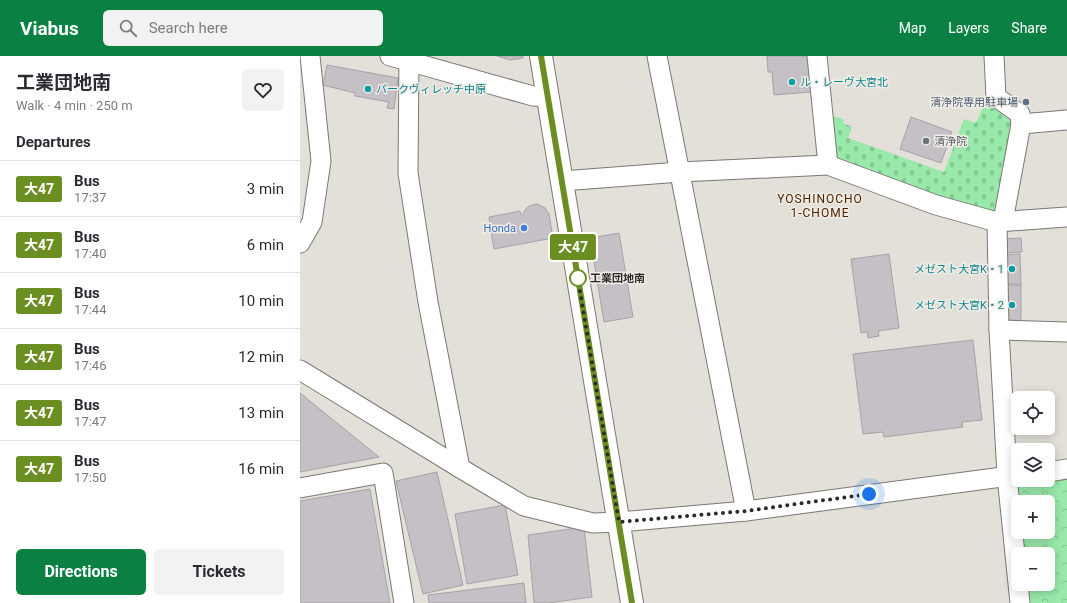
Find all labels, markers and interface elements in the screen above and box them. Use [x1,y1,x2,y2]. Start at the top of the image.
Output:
search box [103,10,383,46]
text: Viabus [20,17,79,40]
icon: search [117,17,139,39]
text: Search here [149,19,228,37]
text: Map [899,20,926,36]
text: Layers [948,20,989,36]
text: Share [1011,20,1047,36]
button: heart [242,69,284,111]
text: 工業団地南 [16,71,111,94]
place label: ル・レーヴ大宮北 [800,76,888,89]
marker: ル・レーヴ大宮北 [787,77,797,87]
place label: パークヴィレッチ中原 [376,83,486,96]
marker: パークヴィレッチ中原 [363,84,373,94]
place label: 清浄院専用駐車場 [930,96,1018,109]
marker: 清浄院専用駐車場 [1021,97,1031,107]
text: Walk · 4 min · 250 m [16,98,133,113]
text: Departures [16,133,91,151]
place label: 清浄院 [934,135,967,148]
marker: 清浄院 [921,136,931,146]
text: Bus [74,172,100,190]
text: 3 min [247,180,284,198]
text: 大47 [24,181,54,197]
text: 17:37 [74,190,106,205]
district label: YOSHINOCHO 1-CHOME [777,192,863,220]
place label: Honda [484,222,516,235]
marker: Honda [519,223,529,233]
text: Bus [74,228,100,246]
line badge: 大47 [550,234,596,260]
text: 6 min [247,236,284,254]
text: 大47 [24,237,54,253]
text: 大47 [558,239,588,255]
text: 17:40 [74,246,106,261]
place label: メゼスト大宮K・1 [914,263,1004,276]
marker: メゼスト大宮K・1 [1007,264,1017,274]
marker: 工業団地南 [569,269,587,287]
place label: 工業団地南 [590,272,645,285]
text: Bus [74,284,100,302]
text: 10 min [238,292,284,310]
text: 大47 [24,293,54,309]
place label: メゼスト大宮K・2 [914,299,1004,312]
marker: メゼスト大宮K・2 [1007,300,1017,310]
text: 17:44 [74,302,106,317]
text: Bus [74,340,100,358]
text: 12 min [238,348,284,366]
text: 大47 [24,349,54,365]
text: 17:46 [74,358,106,373]
map controls [1011,391,1055,591]
button: locate [1011,391,1055,435]
text: Bus [74,396,100,414]
text: 13 min [238,404,284,422]
text: 大47 [24,405,54,421]
text: 17:47 [74,414,106,429]
button: layers [1011,443,1055,487]
text: Bus [74,452,100,470]
text: 16 min [238,460,284,478]
text: 大47 [24,461,54,477]
text: 17:50 [74,470,106,485]
your location [859,484,879,504]
button: + [1011,495,1055,539]
button: − [1011,547,1055,591]
button: Directions [16,549,146,595]
button: Tickets [154,549,284,595]

